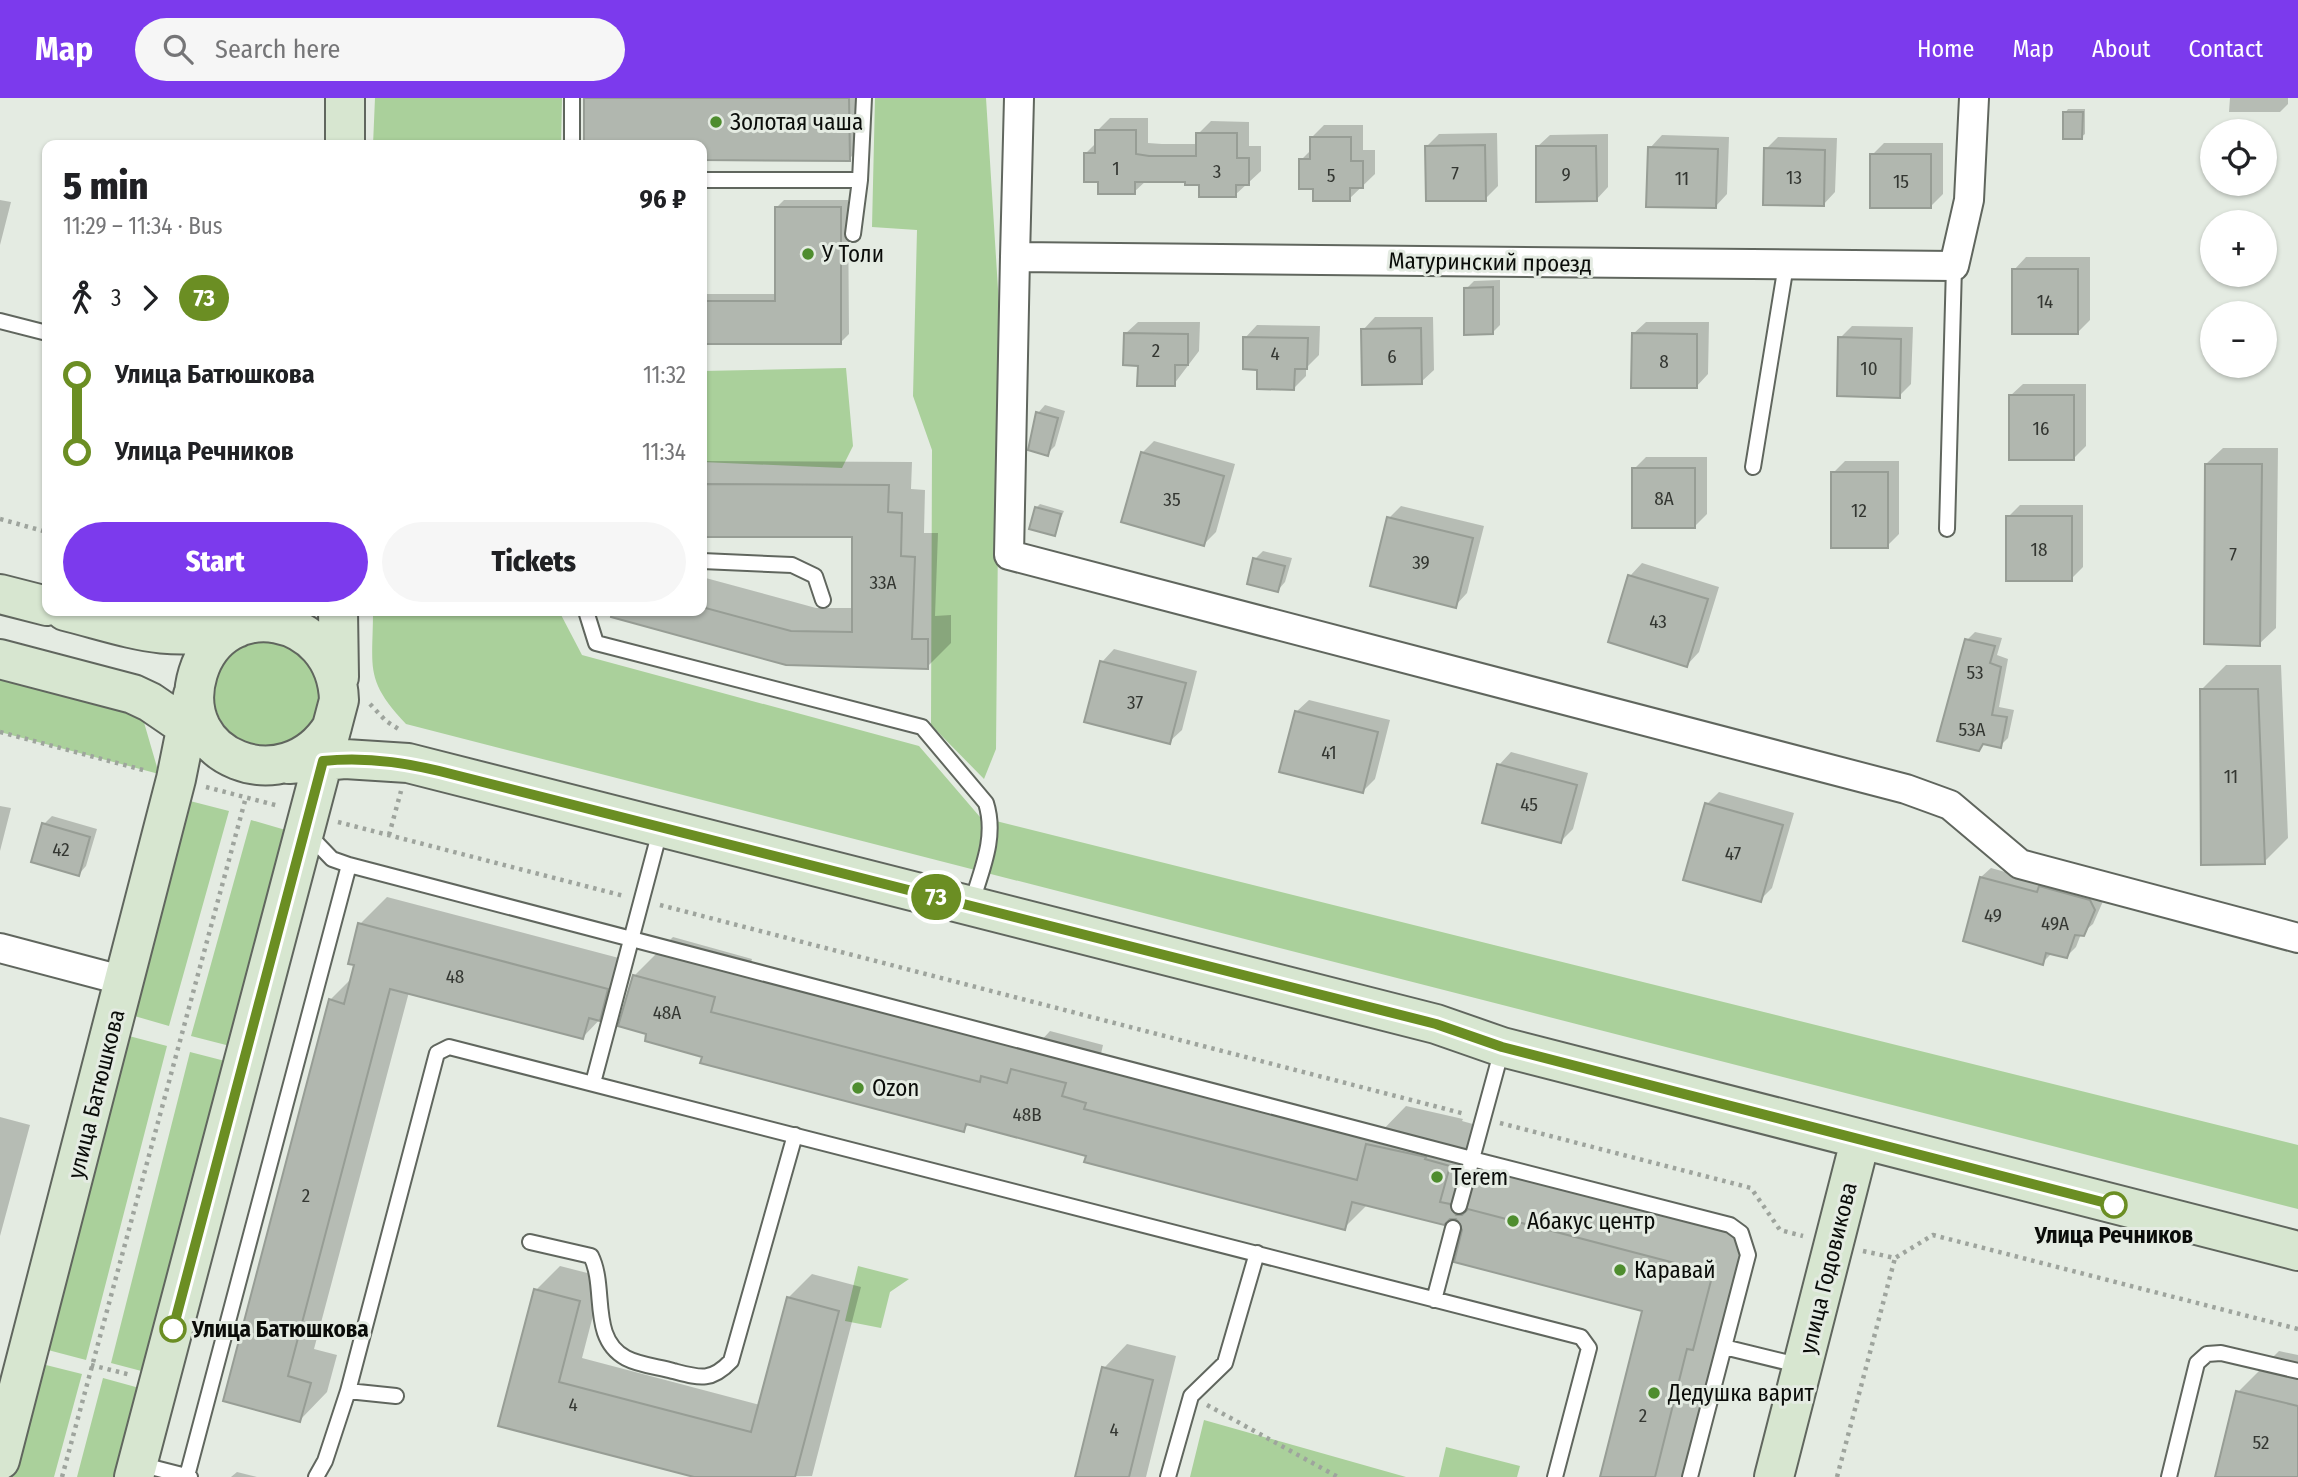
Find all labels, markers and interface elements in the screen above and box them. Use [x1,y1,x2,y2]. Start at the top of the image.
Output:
search box [135,18,625,81]
text: Map [35,29,93,69]
icon: search [159,30,197,68]
text: Search here [215,34,340,65]
text: Home [1917,35,1974,63]
text: Map [2012,35,2054,63]
text: About [2092,35,2150,63]
text: Contact [2188,35,2263,63]
place label: Золотая чаша [730,108,863,136]
marker: Золотая чаша [708,114,724,130]
map controls [2200,119,2277,378]
button: locate [2200,119,2277,196]
house number: 1 [1112,157,1120,180]
house number: 3 [1213,160,1221,183]
house number: 7 [1451,162,1459,185]
text: 5 min [63,163,148,209]
house number: 9 [1561,163,1571,186]
house number: 5 [1327,164,1335,187]
house number: 13 [1786,166,1802,189]
house number: 11 [1675,167,1689,190]
house number: 15 [1893,170,1909,193]
text: 96 ₽ [639,184,686,215]
button: + [2200,210,2277,287]
text: 11:29 – 11:34 · Bus [63,212,223,240]
place label: У Толи [821,240,884,268]
marker: У Толи [800,246,816,262]
street label: Матуринский проезд [1388,246,1592,278]
icon: walk [63,279,101,317]
icon: forward [131,279,169,317]
text: 3 [111,284,121,312]
text: 73 [193,284,215,312]
house number: 14 [2037,290,2053,313]
button: − [2200,301,2277,378]
house number: 2 [1152,339,1160,362]
house number: 4 [1270,342,1280,365]
house number: 6 [1387,345,1397,368]
house number: 8 [1659,350,1669,373]
house number: 10 [1860,357,1878,380]
text: Улица Батюшкова [115,359,315,390]
text: 11:32 [643,361,686,389]
house number: 16 [2033,417,2049,440]
text: Улица Речников [115,436,294,467]
text: 11:34 [642,438,686,466]
house number: 8А [1654,487,1674,510]
house number: 35 [1163,488,1181,511]
house number: 12 [1851,499,1867,522]
button: Start [63,522,368,602]
button: Tickets [382,522,686,602]
house number: 18 [2031,538,2047,561]
house number: 7 [2229,543,2237,566]
house number: 39 [1412,551,1430,574]
house number: 33А [869,571,897,594]
house number: 43 [1649,610,1667,633]
house number: 53 [1966,661,1984,684]
house number: 37 [1127,691,1143,714]
house number: 53А [1958,718,1986,741]
house number: 41 [1321,741,1337,764]
house number: 11 [2224,765,2238,788]
house number: 45 [1520,793,1538,816]
house number: 42 [52,838,70,861]
house number: 47 [1725,842,1742,865]
line badge: 73 [904,874,968,920]
text: 73 [925,883,947,911]
house number: 49 [1984,904,2002,927]
house number: 49А [2041,912,2069,935]
house number: 48 [446,965,464,988]
house number: 48А [653,1001,681,1024]
street label: улица Батюшкова [61,1007,131,1181]
place label: Ozon [872,1074,919,1102]
marker: Ozon [850,1080,866,1096]
house number: 48В [1012,1103,1042,1126]
place label: Terem [1451,1163,1508,1191]
marker: Terem [1429,1169,1445,1185]
street label: улица Годовикова [1793,1179,1863,1357]
house number: 2 [302,1184,310,1207]
marker: Улица Речников [2101,1192,2127,1218]
place label: Абакус центр [1527,1207,1655,1235]
marker: Абакус центр [1505,1213,1521,1229]
place label: Улица Речников [2034,1221,2193,1249]
place label: Каравай [1634,1256,1716,1284]
marker: Каравай [1612,1262,1628,1278]
place label: Улица Батюшкова [191,1315,369,1343]
marker: Улица Батюшкова [160,1316,186,1342]
place label: Дедушка варит [1667,1379,1815,1407]
marker: Дедушка варит [1646,1385,1662,1401]
house number: 4 [568,1393,578,1416]
house number: 2 [1639,1404,1647,1427]
house number: 4 [1109,1418,1119,1441]
house number: 52 [2253,1431,2269,1454]

